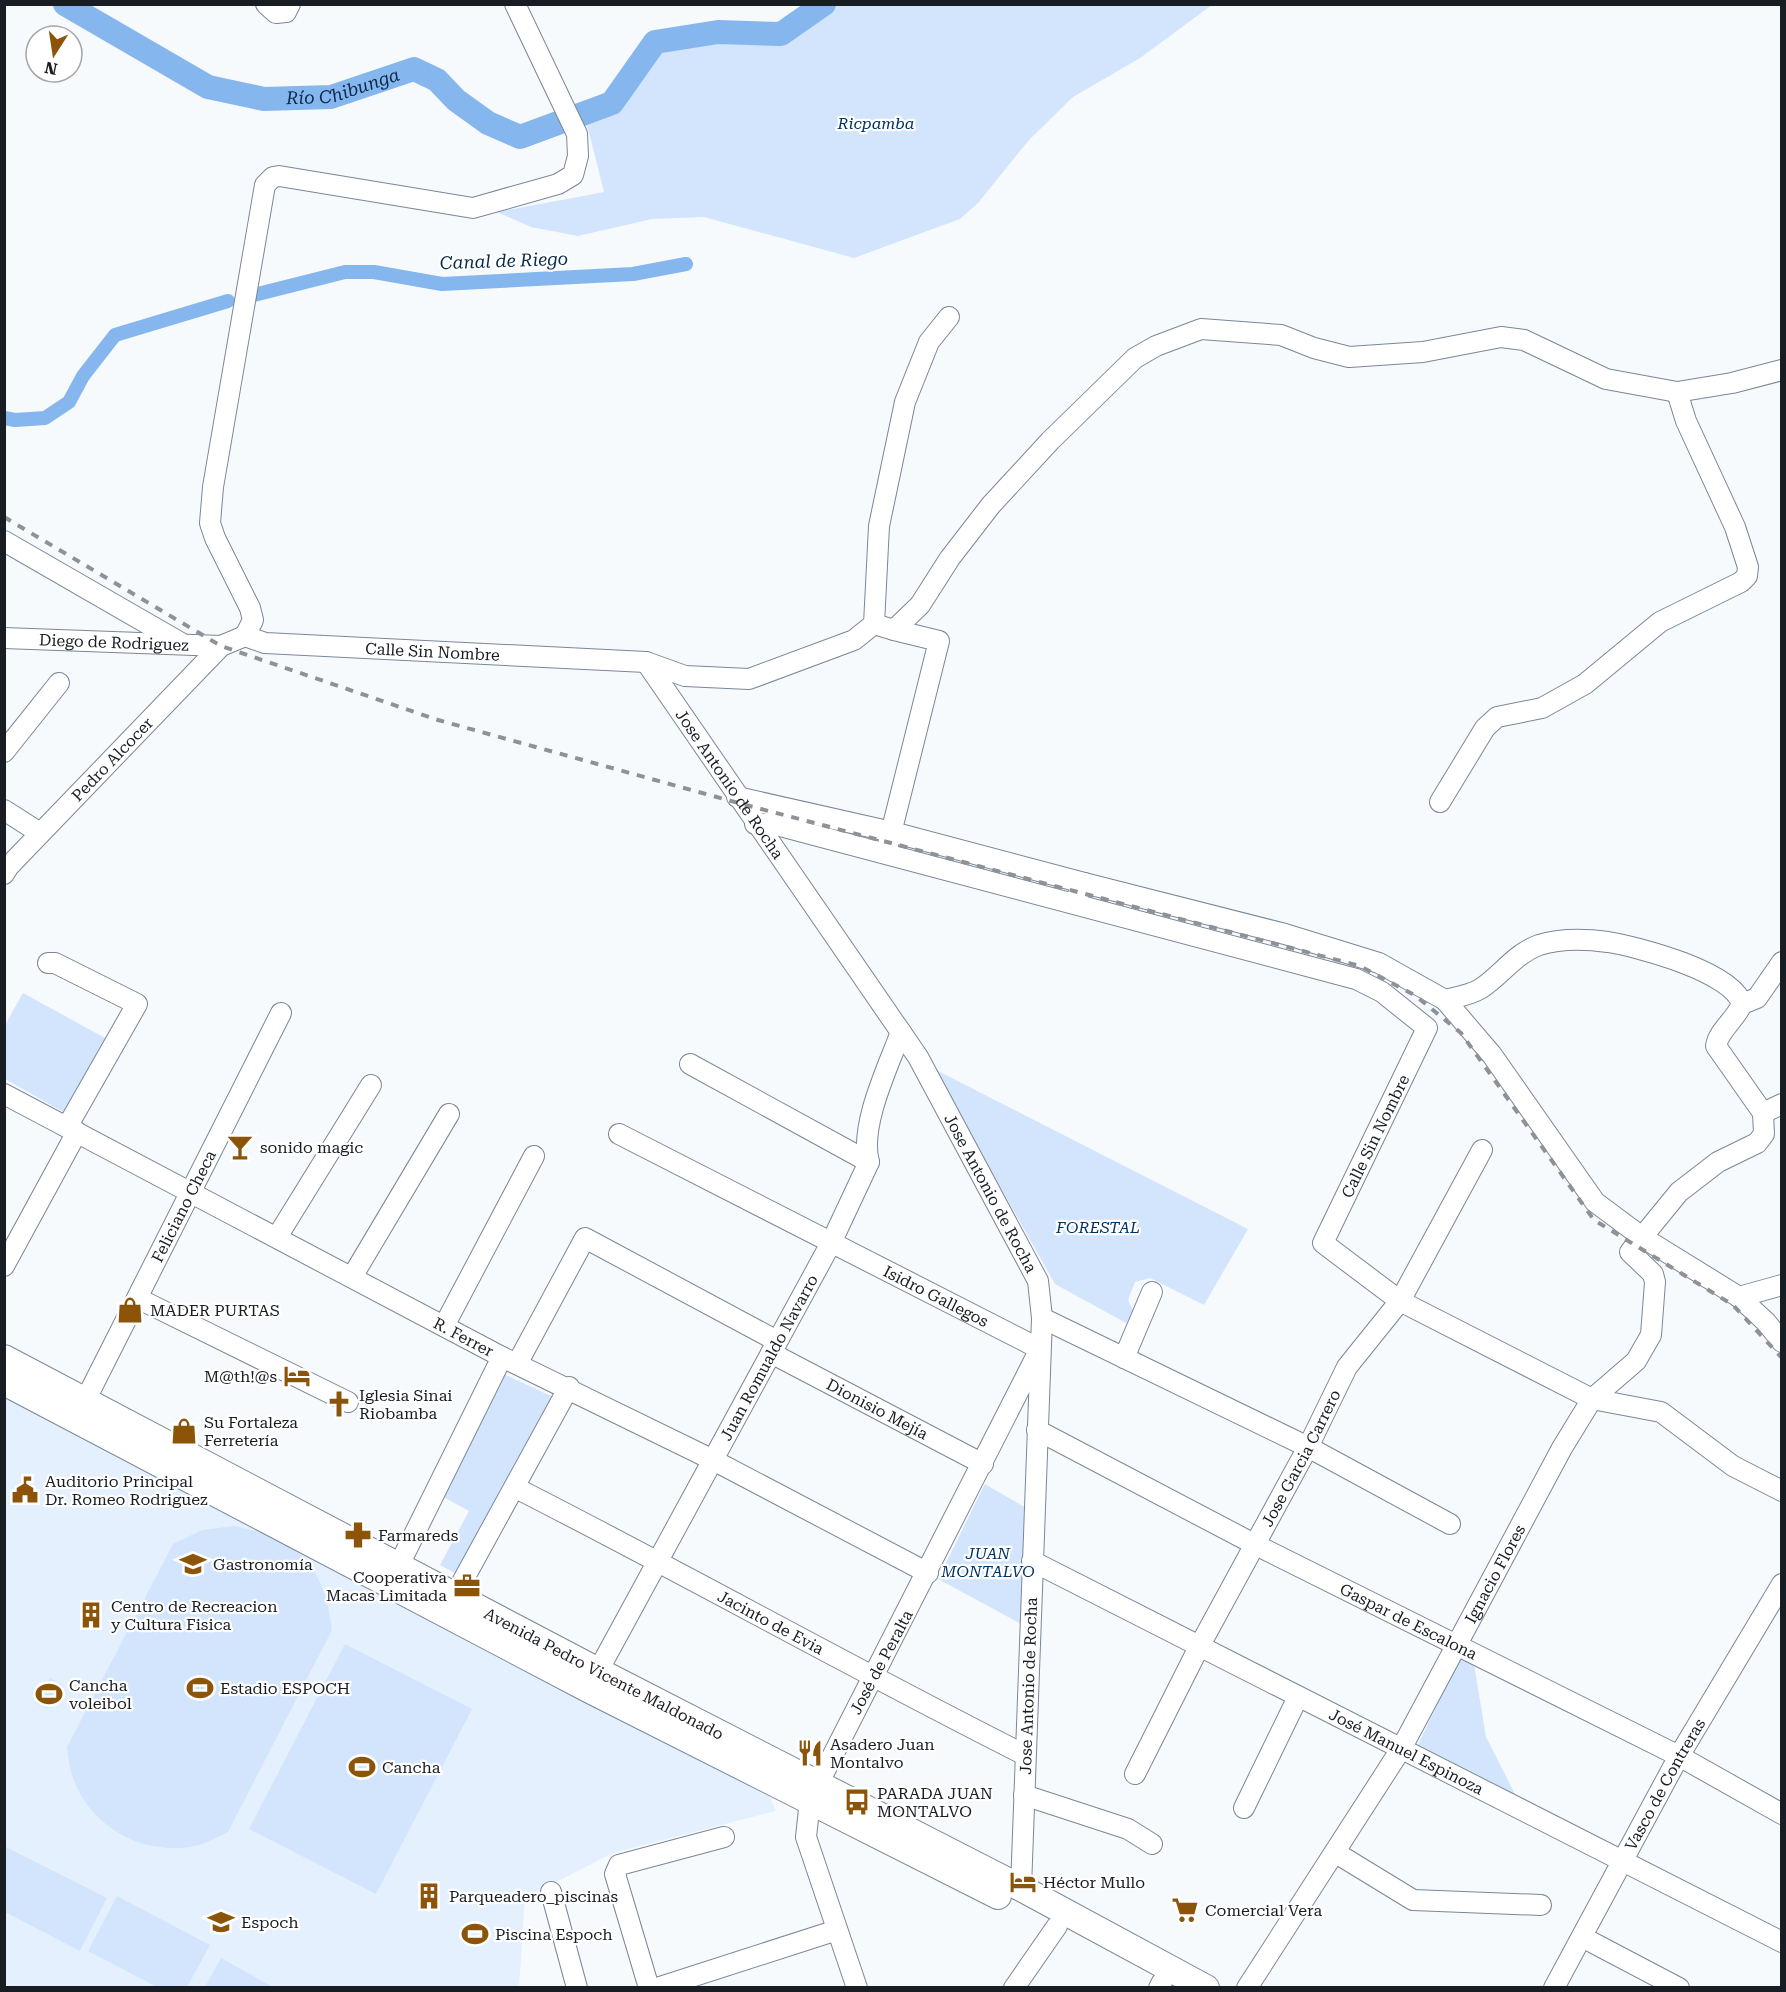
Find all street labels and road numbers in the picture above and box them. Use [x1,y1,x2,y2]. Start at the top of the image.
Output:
street label: Diego de Rodriguez [39,630,190,655]
street label: Calle Sin Nombre [365,639,501,665]
street label: Jose Antonio de Rocha [671,706,788,863]
street label: Pedro Alcocer [68,713,157,805]
street label: Calle Sin Nombre [1337,1071,1414,1201]
street label: Jose Antonio de Rocha [940,1111,1041,1276]
street label: Feliciano Checa [148,1147,220,1266]
street label: Isidro Gallegos [880,1262,992,1331]
street label: Juan Romualdo Navarro [716,1271,822,1444]
street label: R. Ferrer [430,1314,497,1361]
street label: Dionisio Mejía [823,1375,931,1444]
street label: Jose Garcia Carrero [1258,1386,1345,1530]
street label: Ignacio Flores [1461,1521,1529,1627]
street label: Gaspar de Escalona [1337,1579,1481,1664]
street label: Jacinto de Evia [714,1586,827,1659]
street label: Jose Antonio de Rocha [1016,1597,1041,1775]
street label: Avenida Pedro Vicente Maldonado [481,1604,727,1744]
street label: José de Peralta [846,1607,917,1718]
street label: José Manuel Espinoza [1326,1705,1487,1799]
street label: Vasco de Contreras [1621,1715,1710,1854]

